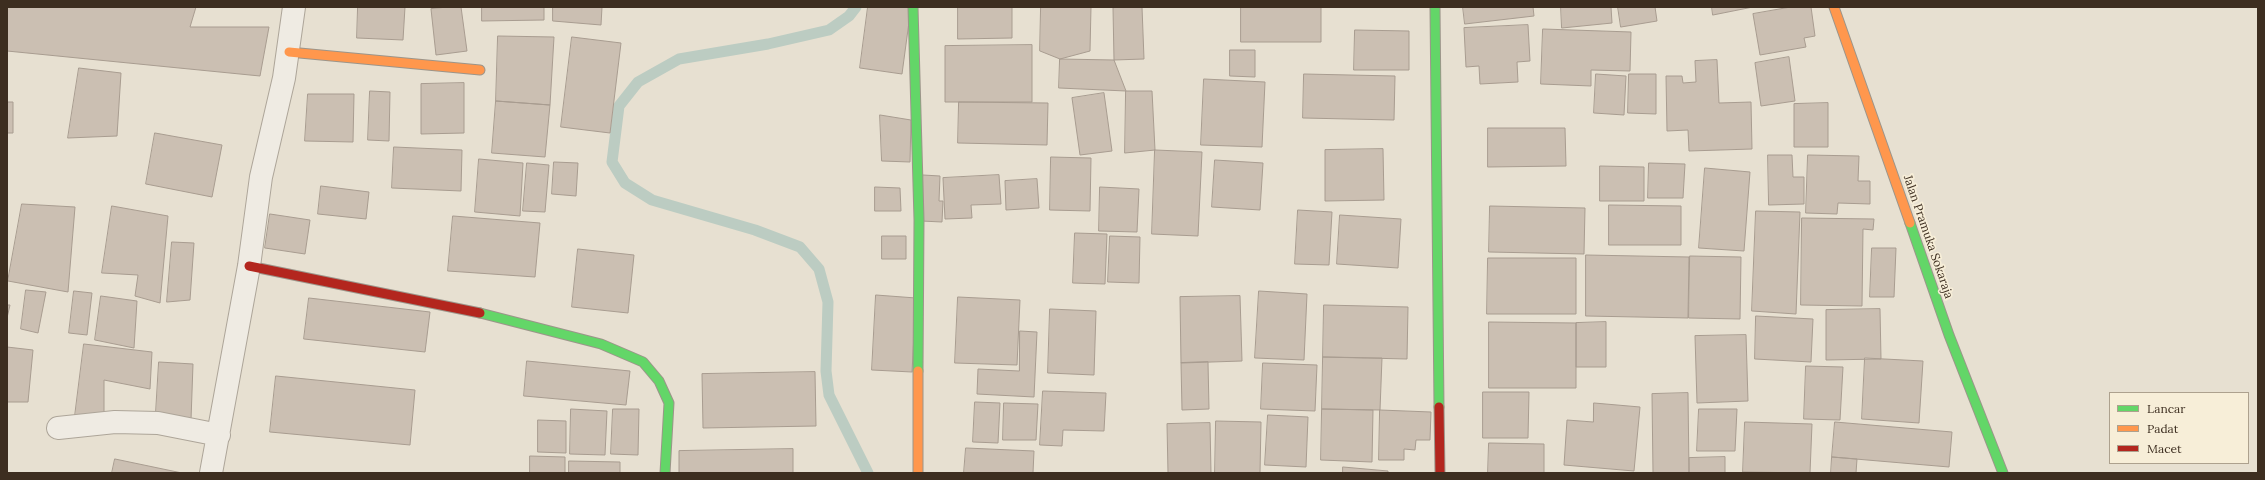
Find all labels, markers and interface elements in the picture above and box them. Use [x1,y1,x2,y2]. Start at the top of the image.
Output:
street label: Jalan Pramuka Sokaraja [1900,173,1956,301]
legend [2109,392,2249,464]
text: Lancar [2147,401,2185,416]
text: Padat [2147,421,2178,436]
text: Macet [2147,441,2182,456]

